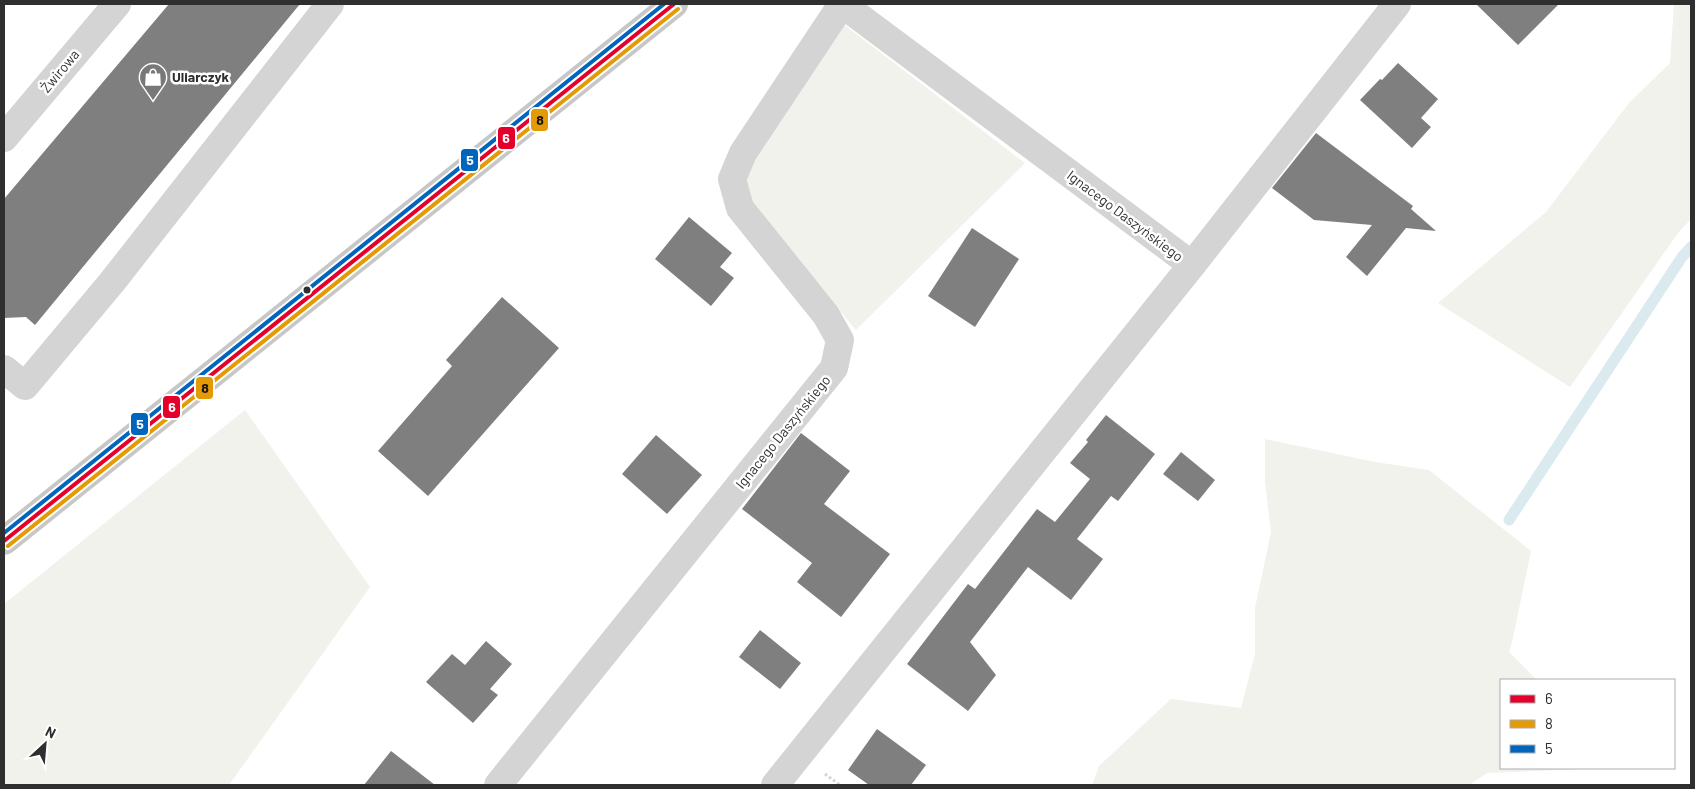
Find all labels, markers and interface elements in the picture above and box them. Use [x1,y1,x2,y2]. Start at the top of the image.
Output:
street label: Żwirowa [37,46,82,96]
shop icon: Uliarczyk [138,62,168,101]
place label: Uliarczyk [172,68,229,85]
line badge: 8 [530,108,549,132]
text: 8 [536,111,544,128]
line badge: 6 [497,126,516,150]
text: 6 [502,129,510,146]
line badge: 5 [460,148,479,172]
text: 5 [466,151,474,168]
street label: Ignacego Daszyńskiego [1064,166,1187,265]
unlabelled marker [302,285,312,295]
street label: Ignacego Daszyńskiego [732,372,834,492]
line badge: 8 [195,376,214,400]
text: 8 [201,379,209,396]
line badge: 6 [162,395,181,419]
text: 6 [168,398,176,415]
line badge: 5 [130,412,149,436]
text: 5 [136,415,144,432]
legend [1500,679,1675,769]
text: 6 [1545,689,1553,707]
text: 8 [1545,714,1553,732]
north arrow [20,719,70,769]
text: N [43,722,59,742]
text: 5 [1545,739,1553,757]

